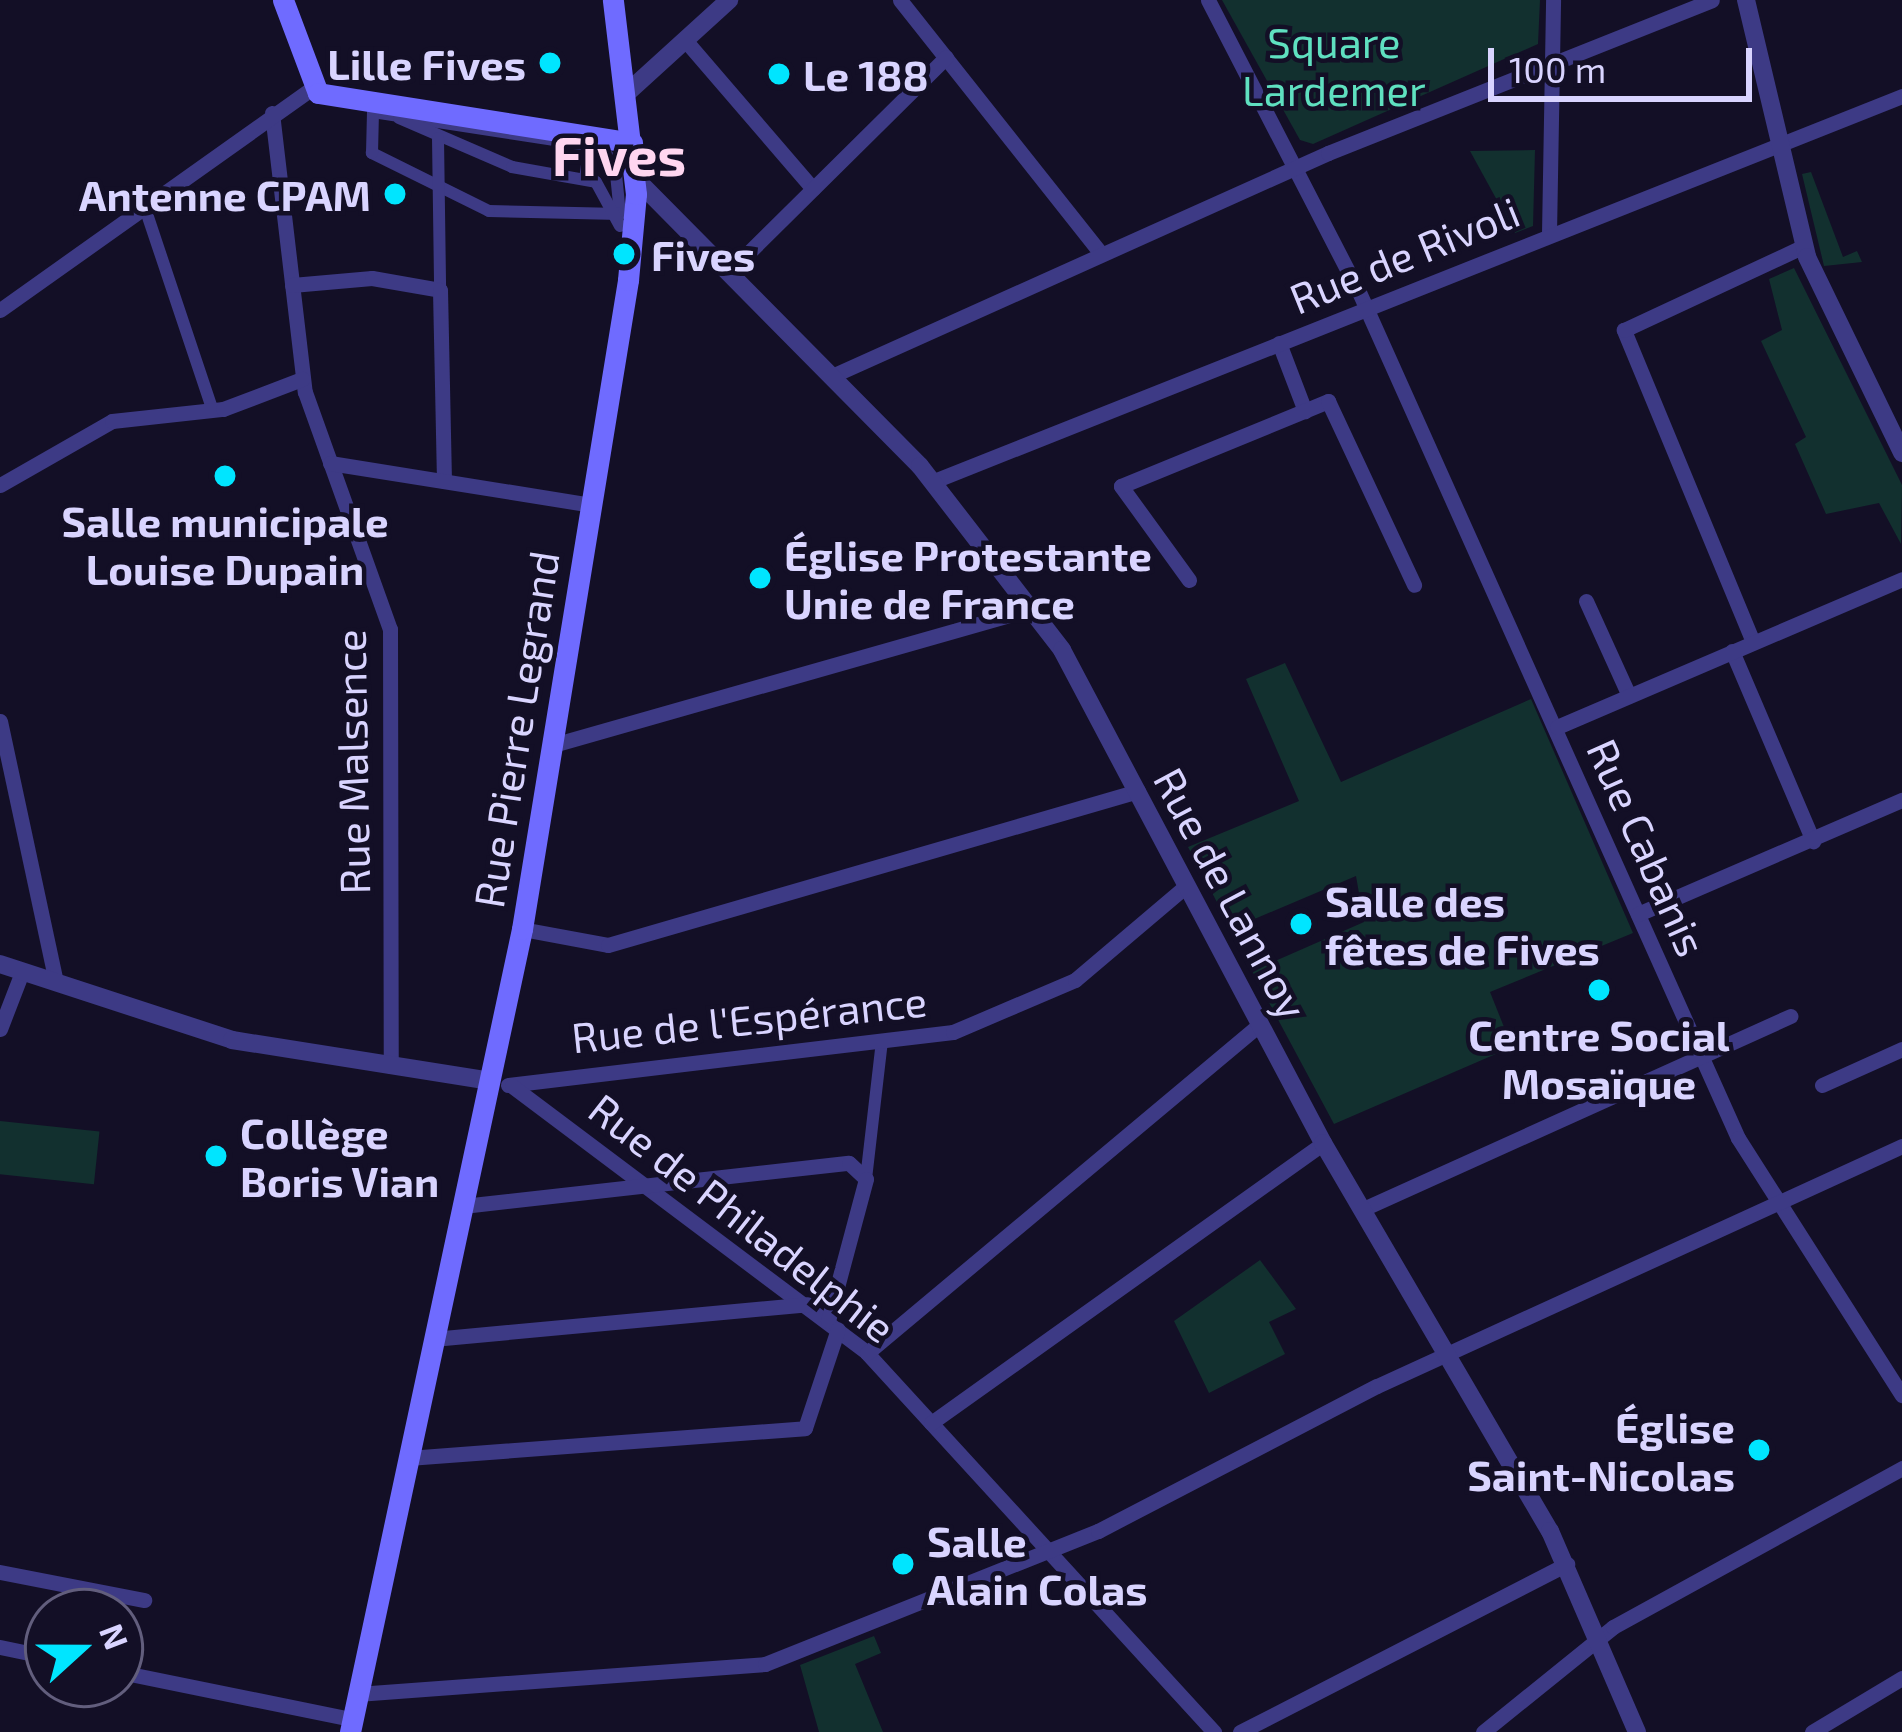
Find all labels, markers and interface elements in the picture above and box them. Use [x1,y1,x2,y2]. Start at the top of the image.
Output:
park label: Square Lardemer [1242,16,1426,114]
scale bar [1494,24,1758,98]
place label: Lille Fives [327,38,526,88]
text: 100 m [1509,47,1606,90]
place label: Le 188 [803,49,929,99]
marker: Lille Fives [537,50,563,76]
marker: Le 188 [766,61,792,87]
district label: Fives [552,123,686,187]
place label: Antenne CPAM [79,169,371,219]
marker: Antenne CPAM [382,181,408,207]
street label: Rue de Rivoli [1282,185,1526,323]
place label: Fives [651,229,755,279]
marker: Fives [608,238,640,270]
marker: Salle municipale Louise Dupain [212,463,238,489]
place label: Salle municipale Louise Dupain [61,495,389,594]
place label: Église Protestante Unie de France [784,529,1152,628]
street label: Rue Pierre Legrand [462,547,568,911]
marker: Église Protestante Unie de France [747,565,773,591]
street label: Rue Malsence [323,629,379,895]
street label: Rue Cabanis [1578,731,1718,963]
street label: Rue de Lannoy [1145,759,1319,1027]
place label: Salle des fêtes de Fives [1325,875,1600,974]
marker: Salle des fêtes de Fives [1288,911,1314,937]
street label: Rue de l'Espérance [569,974,929,1062]
marker: Centre Social Mosaïque [1586,977,1612,1003]
place label: Centre Social Mosaïque [1468,1009,1730,1108]
street label: Rue de Philadelphie [580,1082,906,1352]
place label: Collège Boris Vian [240,1107,440,1206]
marker: Collège Boris Vian [203,1143,229,1169]
place label: Église Saint-Nicolas [1467,1401,1735,1500]
marker: Église Saint-Nicolas [1746,1437,1772,1463]
place label: Salle Alain Colas [927,1515,1148,1614]
marker: Salle Alain Colas [890,1551,916,1577]
north arrow [24,1588,144,1708]
text: N [92,1618,138,1654]

